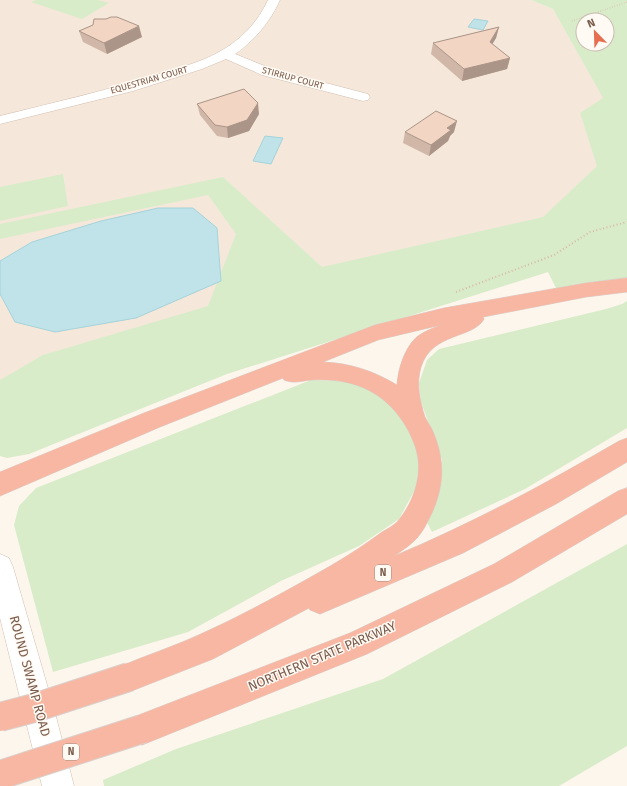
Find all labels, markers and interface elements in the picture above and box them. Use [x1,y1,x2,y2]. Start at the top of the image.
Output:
north arrow [575,12,615,52]
text: N [585,16,597,31]
street label: EQUESTRIAN COURT [109,64,189,96]
street label: STIRRUP COURT [261,65,325,91]
road number: N [375,565,391,581]
street label: ROUND SWAMP ROAD [7,614,53,738]
street label: NORTHERN STATE PARKWAY [246,618,399,694]
road number: N [63,744,79,760]

